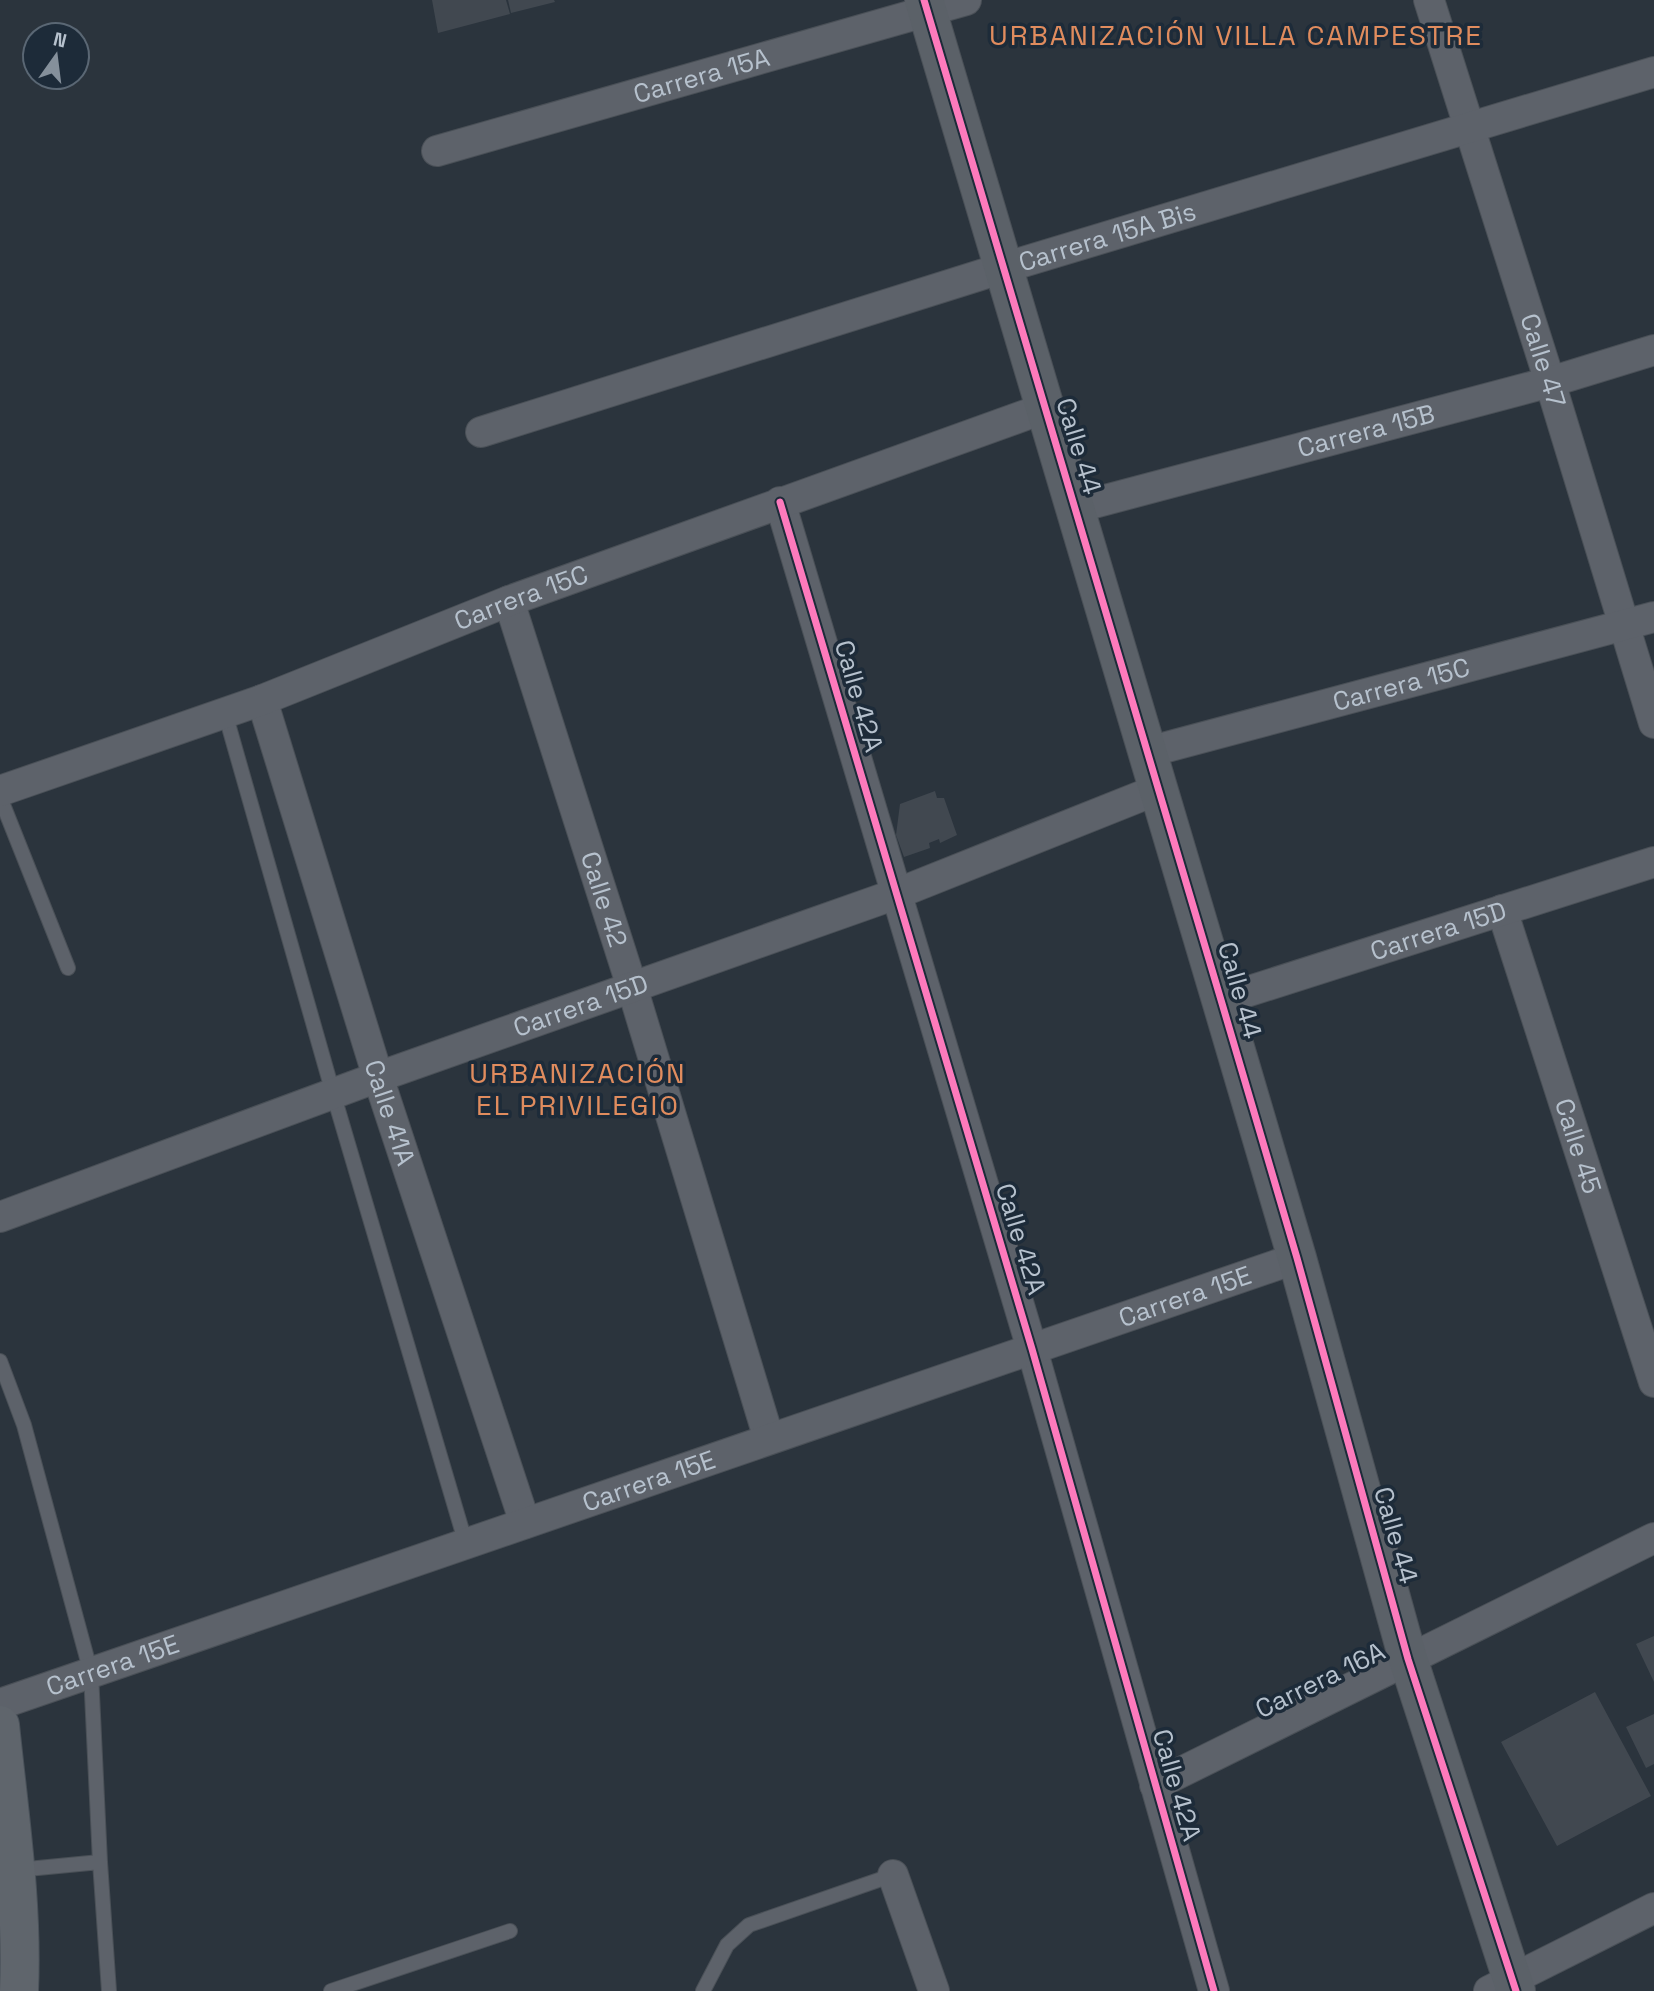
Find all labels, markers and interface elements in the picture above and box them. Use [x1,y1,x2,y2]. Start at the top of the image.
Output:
district label: URBANIZACIÓN VILLA CAMPESTRE [989,17,1483,53]
north arrow [21,21,91,91]
text: N [51,26,69,54]
street label: Carrera 15A [629,40,773,111]
street label: Carrera 15A Bis [1014,194,1200,279]
street label: Calle 47 [1512,309,1574,411]
street label: Calle 44 [1048,394,1110,498]
street label: Carrera 15B [1293,396,1438,465]
street label: Carrera 15C [449,557,593,638]
street label: Calle 42A [827,636,891,756]
street label: Carrera 15C [1329,650,1473,719]
street label: Calle 42 [573,847,635,951]
street label: Carrera 15D [1366,893,1511,968]
street label: Calle 44 [1210,938,1270,1042]
street label: Carrera 15D [509,966,653,1045]
district label: URBANIZACIÓN EL PRIVILEGIO [469,1055,687,1123]
street label: Calle 41A [357,1056,423,1170]
street label: Calle 45 [1547,1094,1609,1198]
street label: Calle 42A [988,1179,1054,1299]
street label: Carrera 15E [1114,1258,1256,1335]
street label: Carrera 15E [578,1442,720,1519]
street label: Calle 44 [1366,1483,1426,1587]
street label: Carrera 15E [42,1627,183,1704]
street label: Carrera 16A [1249,1634,1391,1726]
street label: Calle 42A [1145,1725,1209,1845]

